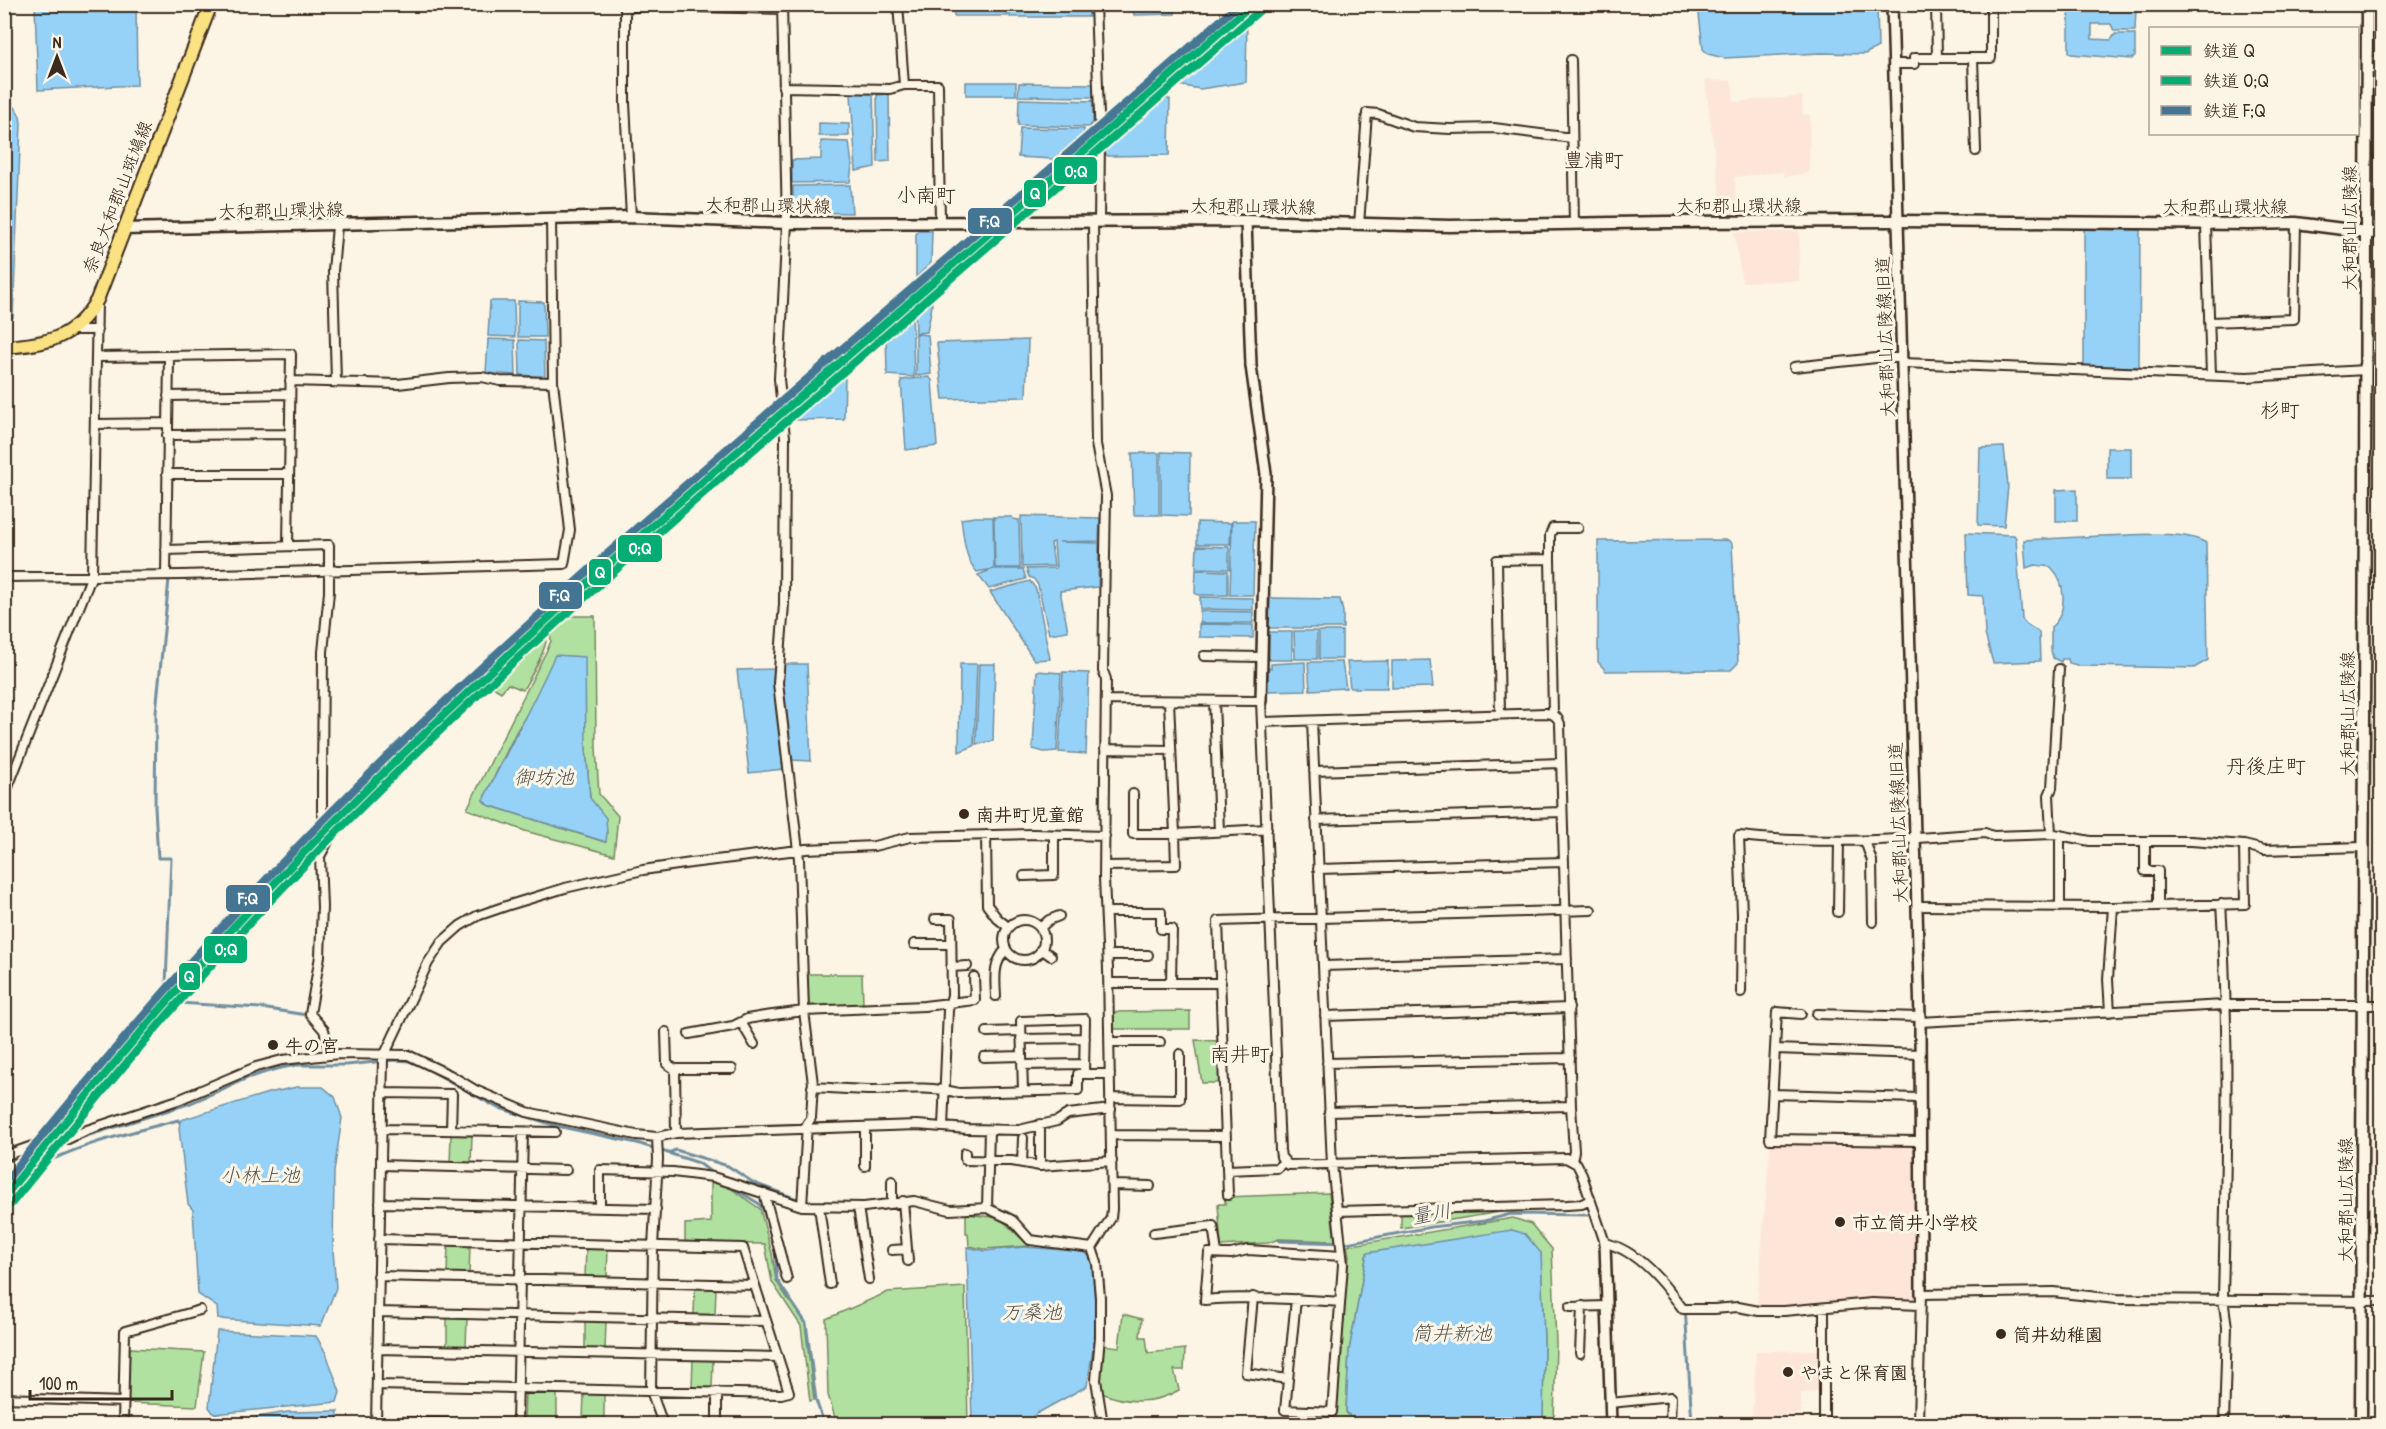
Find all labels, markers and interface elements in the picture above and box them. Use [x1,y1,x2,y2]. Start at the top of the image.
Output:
north arrow [27,27,87,87]
legend [2149,27,2359,135]
text: N [53,31,62,53]
text: 鉄道 Q [2203,38,2255,63]
text: 鉄道 O;Q [2203,68,2269,93]
text: 鉄道 F;Q [2203,98,2266,123]
street label: 奈良大和郡山斑鳩線 [76,117,158,277]
district label: 豊浦町 [1564,146,1624,173]
line badge: O;Q [1053,156,1098,185]
text: O;Q [1064,160,1088,182]
street label: 大和郡山広陵線 [2337,165,2362,291]
line badge: Q [1023,179,1047,208]
district label: 小南町 [896,181,956,208]
text: Q [1030,182,1040,204]
street label: 大和郡山環状線 [705,191,831,219]
street label: 大和郡山環状線 [1190,192,1316,220]
street label: 大和郡山環状線 [1676,193,1802,218]
street label: 大和郡山環状線 [2162,194,2288,219]
street label: 大和郡山環状線 [218,196,344,224]
line badge: F;Q [967,207,1013,235]
text: F;Q [979,210,1000,232]
street label: 大和郡山広陵線旧道 [1870,256,1900,418]
district label: 杉町 [2260,396,2300,423]
line badge: O;Q [617,534,663,563]
text: O;Q [628,537,652,559]
line badge: Q [588,558,612,586]
text: Q [595,561,605,583]
line badge: F;Q [538,581,583,610]
text: F;Q [549,584,570,606]
street label: 大和郡山広陵線 [2335,651,2360,777]
street label: 大和郡山広陵線旧道 [1883,742,1913,904]
district label: 丹後庄町 [2226,752,2306,779]
water label: 御坊池 [514,763,575,790]
place label: 南井町児童館 [976,802,1084,827]
marker: 南井町児童館 [957,807,971,821]
line badge: F;Q [225,884,271,913]
text: F;Q [237,887,258,909]
line badge: O;Q [203,935,248,964]
text: O;Q [214,938,238,960]
line badge: Q [178,962,201,991]
text: Q [184,965,194,987]
place label: 牛の宮 [285,1033,339,1058]
marker: 牛の宮 [266,1038,280,1052]
district label: 南井町 [1210,1040,1270,1067]
street label: 大和郡山広陵線 [2333,1137,2358,1263]
water label: 小林上池 [220,1161,301,1188]
water label: 量川 [1409,1196,1453,1230]
place label: 市立筒井小学校 [1852,1210,1978,1235]
marker: 市立筒井小学校 [1833,1215,1847,1229]
water label: 万桑池 [1002,1298,1063,1325]
water label: 筒井新池 [1412,1319,1493,1346]
place label: 筒井幼稚園 [2013,1322,2103,1347]
marker: 筒井幼稚園 [1994,1327,2008,1341]
place label: やまと保育園 [1800,1360,1908,1385]
scale bar [30,1363,172,1401]
marker: やまと保育園 [1781,1365,1795,1379]
text: 100 m [39,1371,78,1396]

